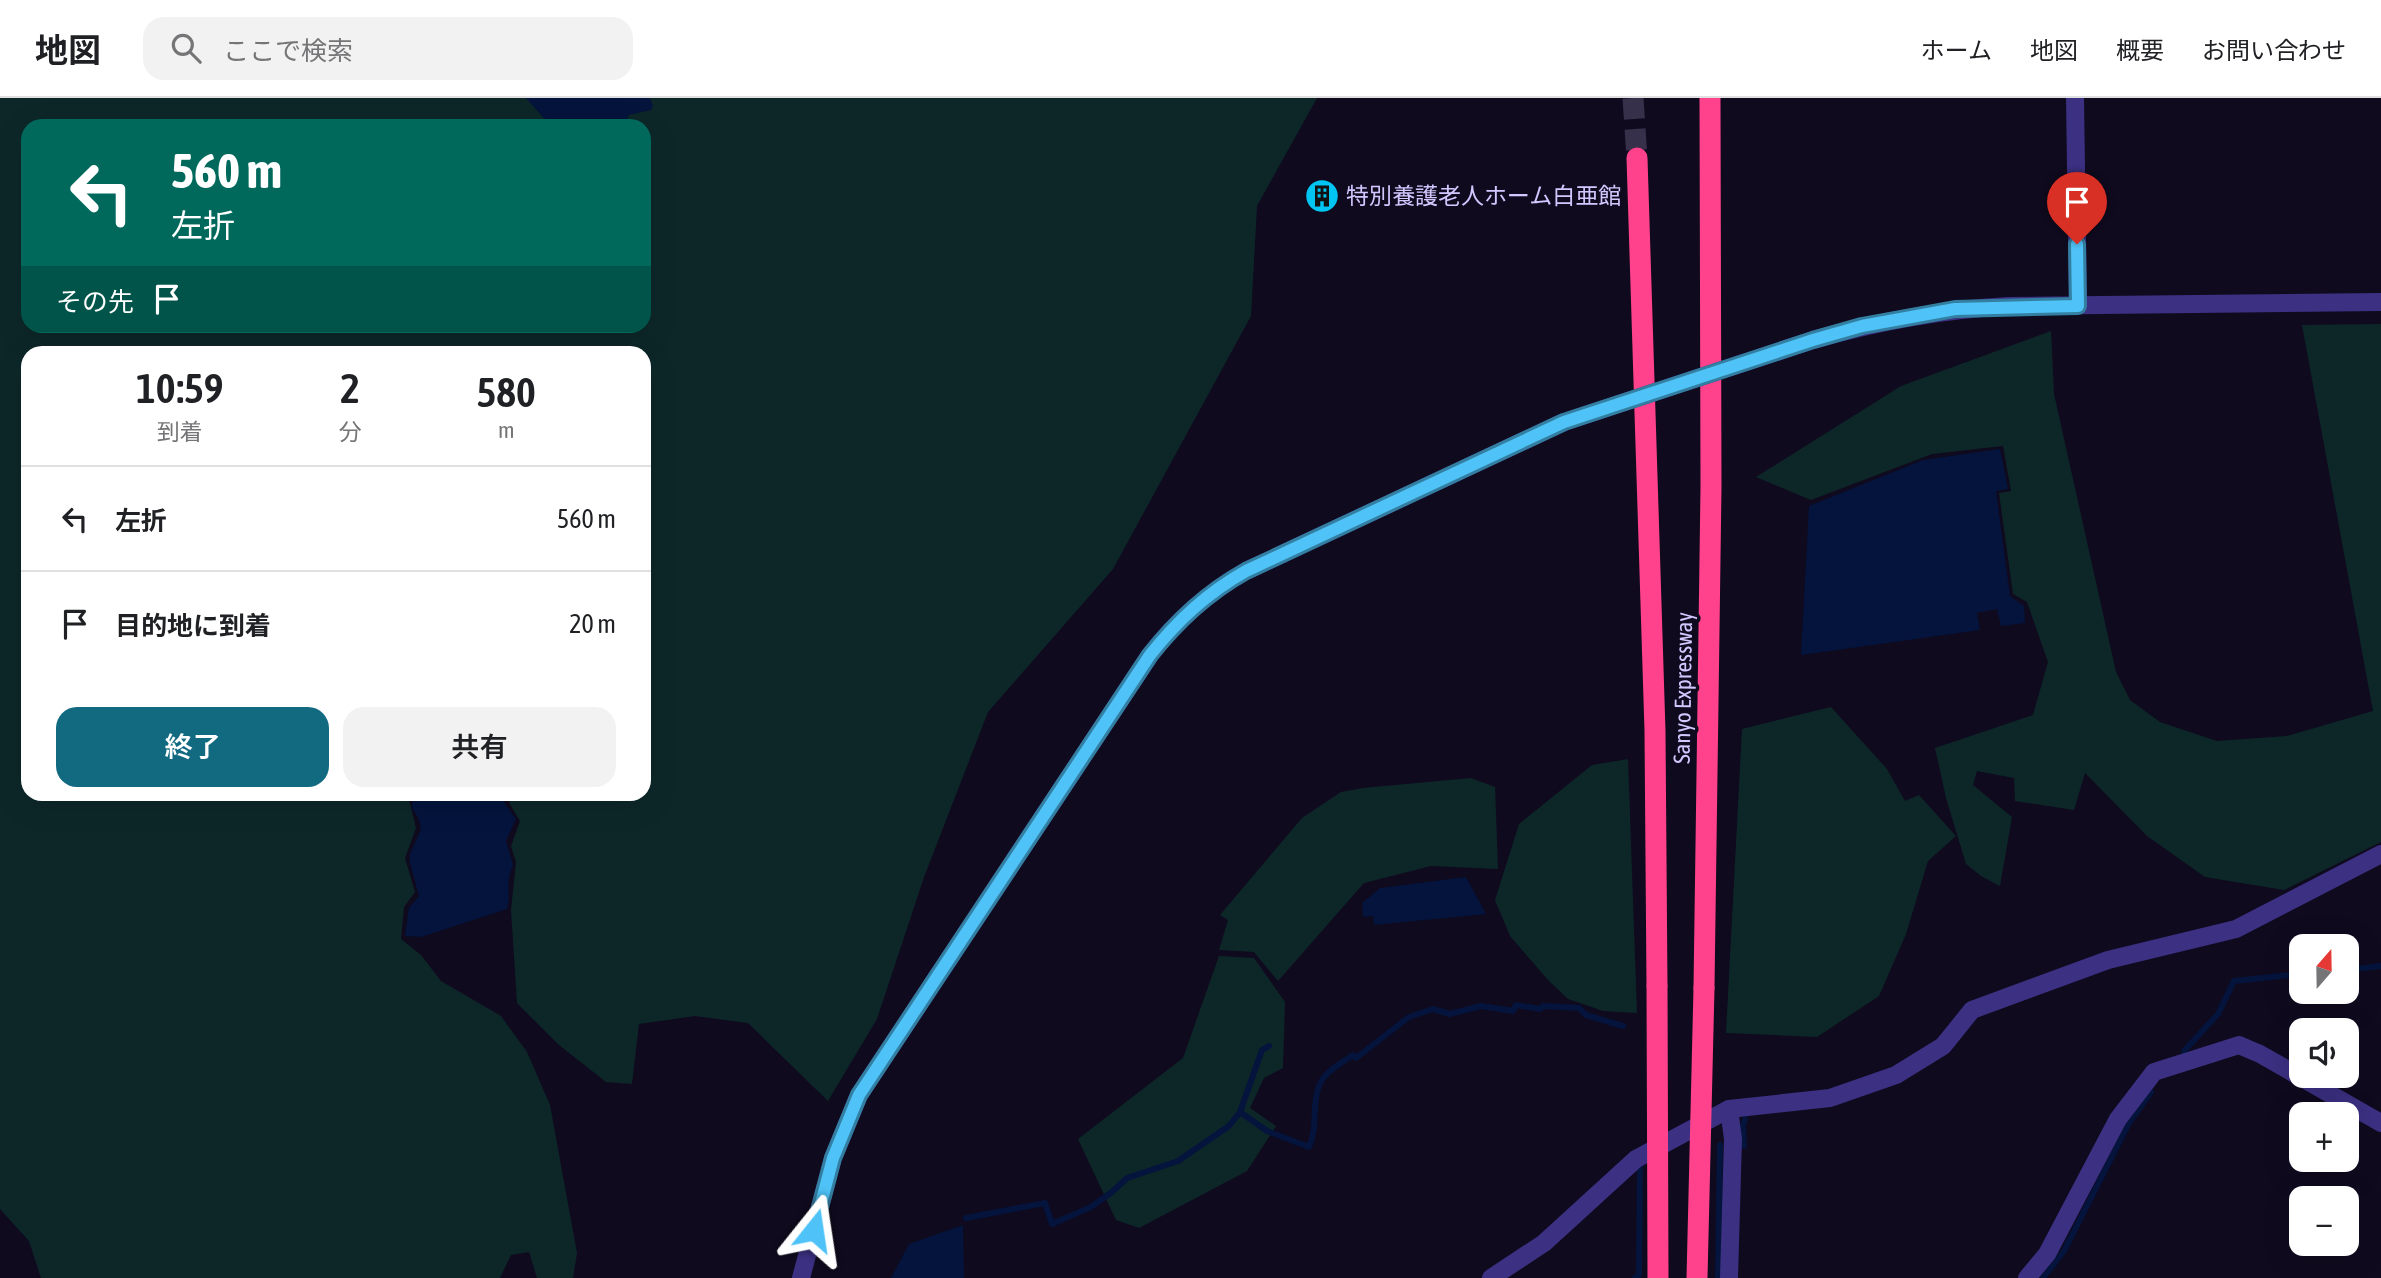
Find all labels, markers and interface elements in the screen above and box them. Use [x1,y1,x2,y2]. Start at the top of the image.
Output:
search box [143,17,633,80]
icon: search [167,29,205,67]
text: 地図 [35,31,101,69]
text: ここで検索 [223,36,353,66]
text: ホーム [1921,37,1992,64]
text: 地図 [2030,37,2078,64]
text: 概要 [2116,37,2164,64]
text: お問い合わせ [2202,37,2346,64]
text: 560 m [171,142,282,198]
icon: left [56,147,147,238]
pin [2047,172,2107,244]
building icon: 特別養護老人ホーム白亜館 [1303,177,1341,215]
place label: 特別養護老人ホーム白亜館 [1346,183,1621,209]
icon: arrive [2058,183,2096,221]
text: 左折 [171,207,235,244]
icon: arrive [148,280,186,318]
text: その先 [56,287,134,317]
text: 10:59 [136,364,223,412]
text: 2 [340,364,360,412]
text: 580 [477,368,536,416]
text: m [498,417,515,443]
text: 到着 [157,419,203,445]
text: 分 [339,419,362,445]
icon: left [56,500,94,538]
text: 560 m [557,504,616,534]
text: 左折 [115,506,167,536]
icon: arrive [56,605,94,643]
text: 20 m [569,609,616,639]
text: 目的地に到着 [115,611,271,641]
street label: Sanyo Expressway [1669,612,1697,764]
button: 終了 [56,707,329,787]
button: 共有 [343,707,616,787]
north arrow [2289,934,2359,1004]
map controls [2289,934,2359,1256]
button: sound [2289,1018,2359,1088]
button: + [2289,1102,2359,1172]
button: − [2289,1186,2359,1256]
position arrow [777,1193,851,1267]

